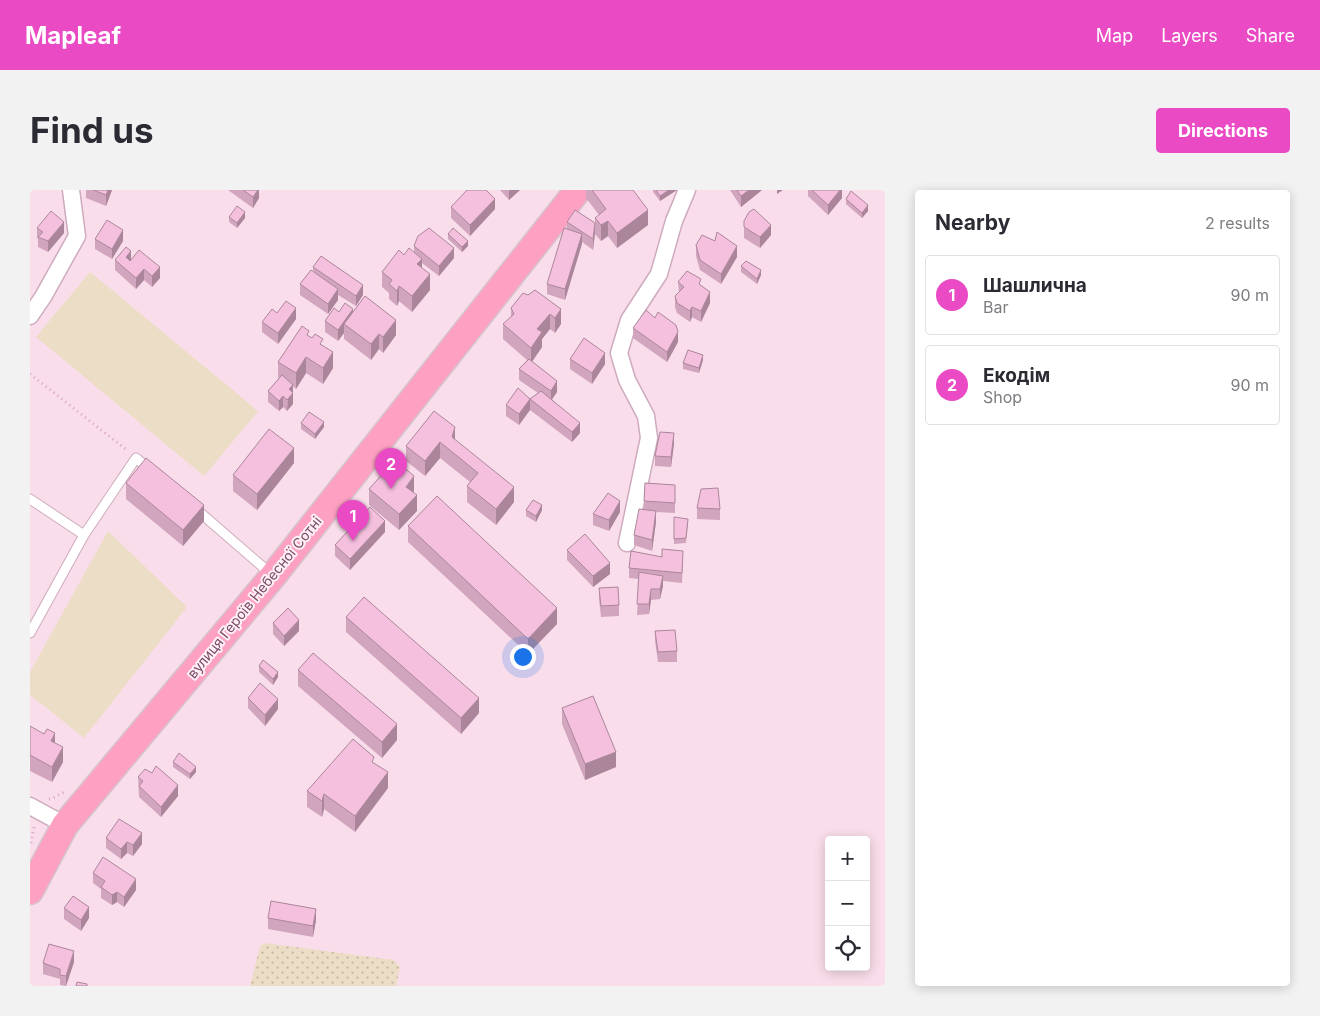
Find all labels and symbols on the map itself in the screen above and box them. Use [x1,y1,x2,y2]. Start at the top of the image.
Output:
pin: 2 [375,448,407,489]
pin: 1 [337,500,369,541]
street label: вулиця Героїв Небесної Сотні [183,513,325,681]
your location [510,644,536,670]

